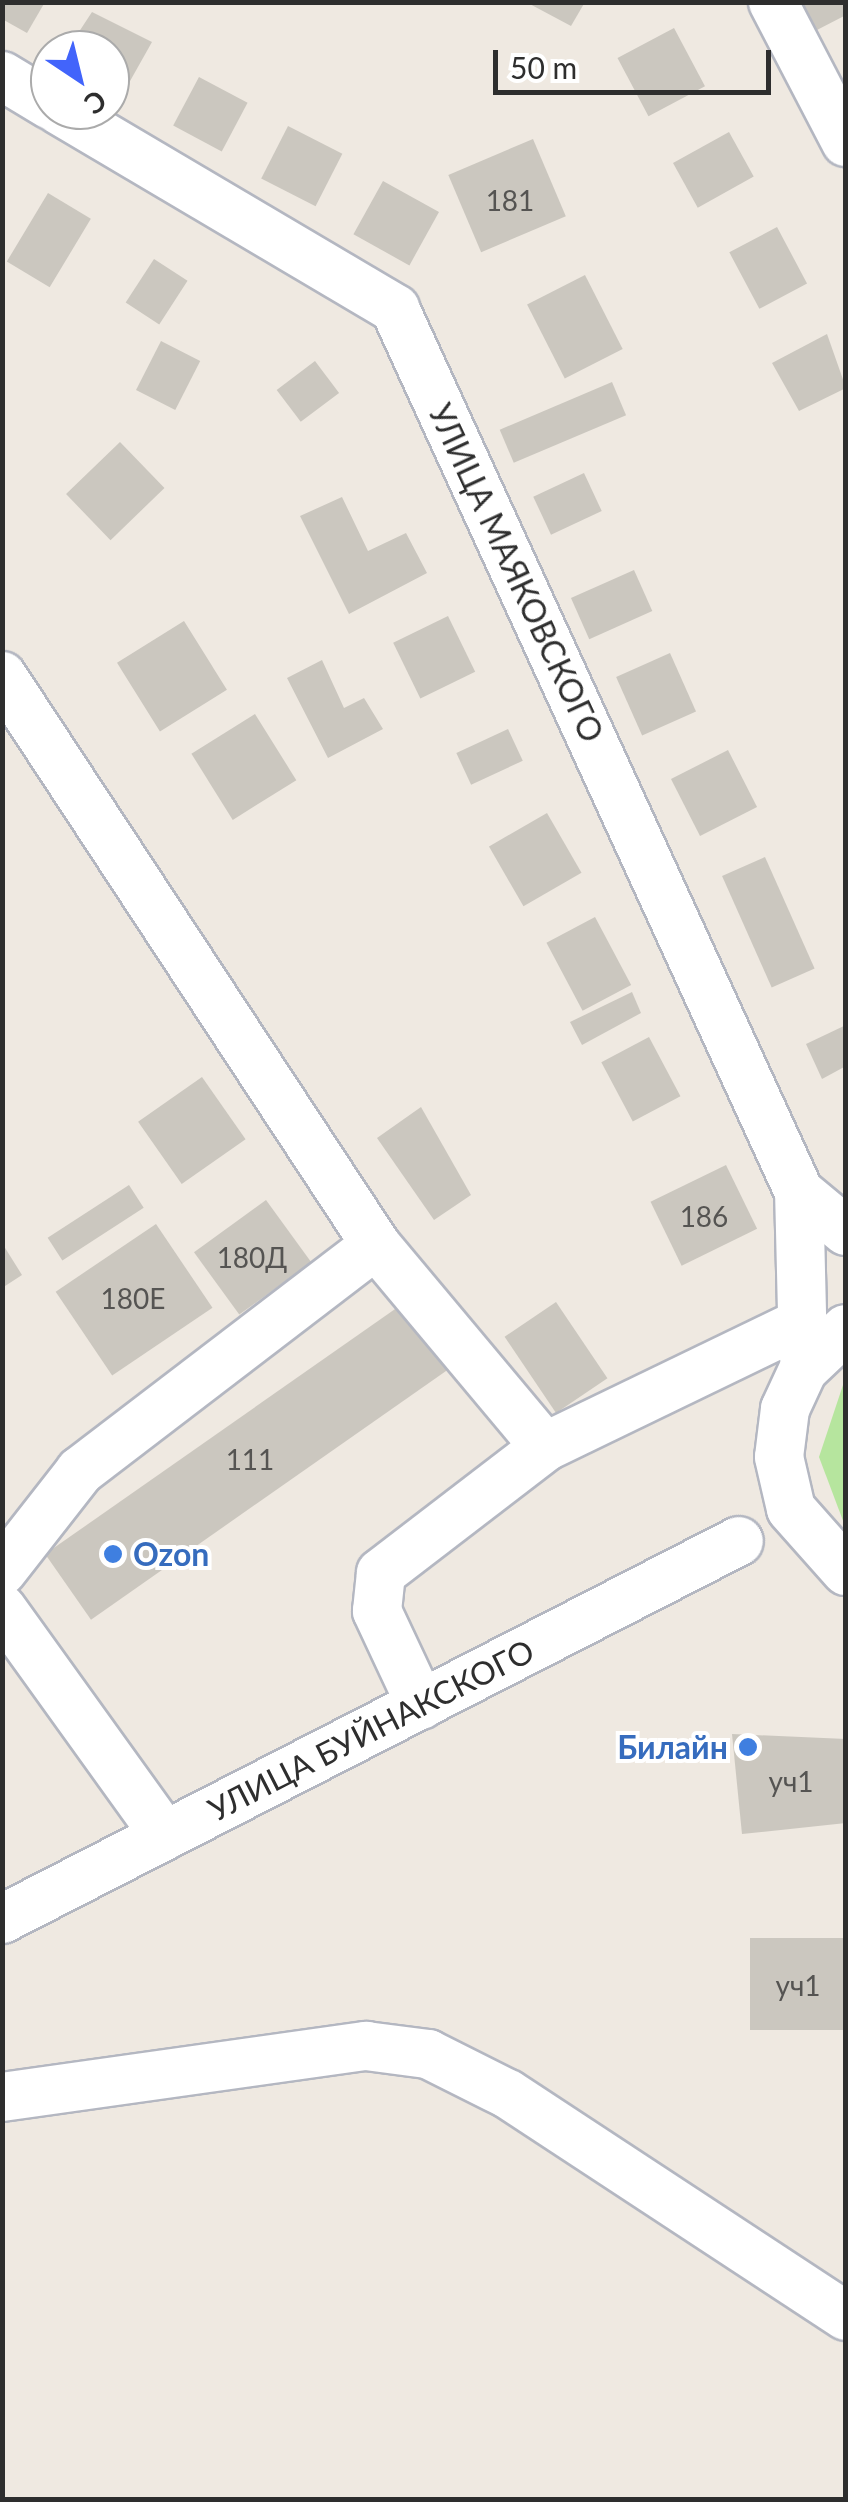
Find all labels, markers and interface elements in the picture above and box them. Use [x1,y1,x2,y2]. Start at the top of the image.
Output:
north arrow [30,30,130,130]
scale bar [498,30,776,92]
text: 50 m [510,49,577,85]
text: С [79,84,113,122]
house number: 181 [486,183,534,217]
street label: УЛИЦА МАЯКОВСКОГО [421,398,611,748]
house number: 186 [680,1199,728,1233]
house number: 180Д [217,1240,287,1274]
house number: 180Е [101,1281,165,1315]
house number: 111 [226,1442,274,1476]
place label: Ozon [133,1535,209,1573]
marker: Ozon [102,1543,124,1565]
street label: УЛИЦА БУЙНАКСКОГО [202,1631,540,1829]
place label: Билайн [617,1728,728,1766]
marker: Билайн [737,1736,759,1758]
house number: уч1 [768,1764,814,1798]
house number: уч1 [775,1968,821,2002]

